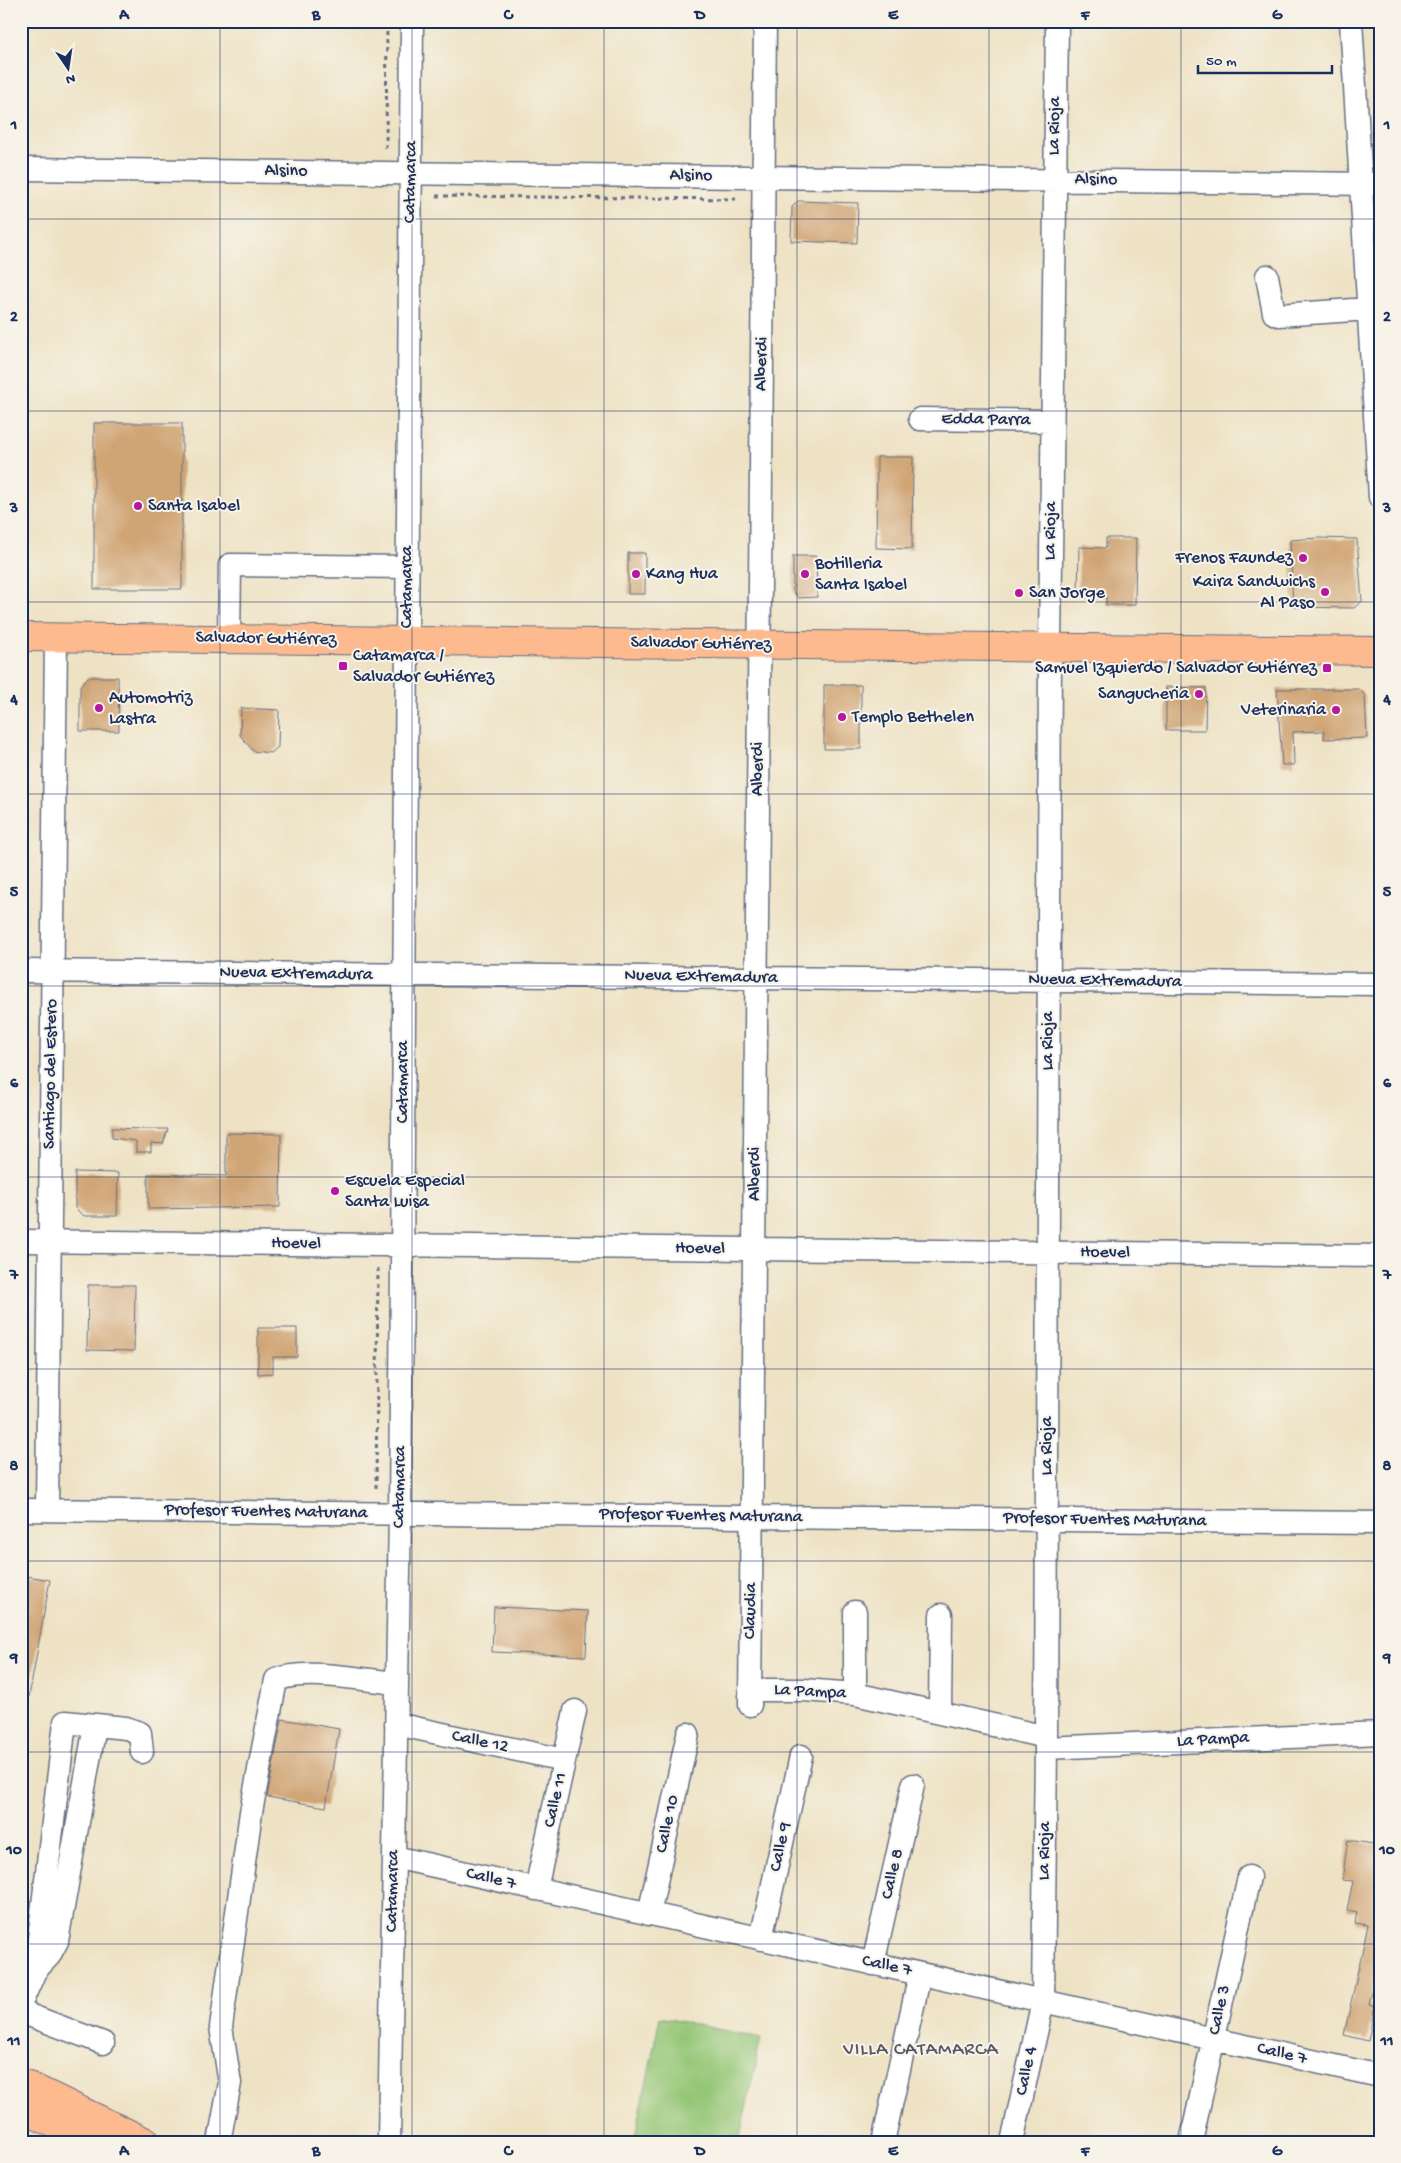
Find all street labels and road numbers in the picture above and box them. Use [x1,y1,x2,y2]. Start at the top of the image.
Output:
street label: La Rioja [1044,95,1066,156]
street label: Catamarca [400,140,422,223]
street label: Alsino [264,161,308,182]
street label: Alsino [669,165,713,187]
street label: Alsino [1074,169,1118,191]
street label: Alberdi [751,337,773,391]
street label: Edda Parra [941,409,1032,431]
street label: La Rioja [1040,500,1062,561]
street label: Catamarca [397,545,418,628]
street label: Salvador Gutiérrez [195,627,338,651]
street label: Salvador Gutiérrez [630,632,773,656]
street label: Alberdi [748,742,769,796]
street label: Nueva Extremadura [219,962,374,986]
street label: Nueva Extremadura [624,965,779,989]
street label: Nueva Extremadura [1028,969,1183,993]
street label: Santiago del Estero [39,999,63,1149]
street label: La Rioja [1038,1011,1059,1070]
street label: Catamarca [393,1040,414,1123]
street label: Alberdi [745,1147,766,1201]
street label: Hoevel [271,1233,321,1255]
street label: Hoevel [675,1238,725,1260]
street label: Hoevel [1080,1242,1130,1264]
street label: La Rioja [1037,1416,1058,1475]
street label: Catamarca [389,1445,411,1528]
street label: Profesor Fuentes Maturana [163,1500,369,1524]
street label: Profesor Fuentes Maturana [598,1504,804,1528]
street label: Profesor Fuentes Maturana [1002,1508,1208,1532]
street label: Claudia [740,1582,762,1639]
street label: La Pampa [773,1680,848,1704]
street label: Calle 12 [450,1726,510,1758]
street label: La Pampa [1176,1728,1251,1752]
street label: Calle 11 [539,1770,573,1830]
street label: Calle 10 [652,1793,684,1855]
street label: Calle 9 [766,1820,796,1874]
street label: La Rioja [1034,1820,1056,1881]
street label: Calle 8 [877,1847,909,1901]
street label: Catamarca [382,1849,404,1932]
street label: Calle 7 [464,1863,519,1895]
street label: Calle 7 [860,1950,915,1982]
street label: Calle 3 [1204,1983,1236,2037]
street label: Calle 7 [1255,2038,1310,2070]
street label: Calle 4 [1012,2044,1043,2098]

